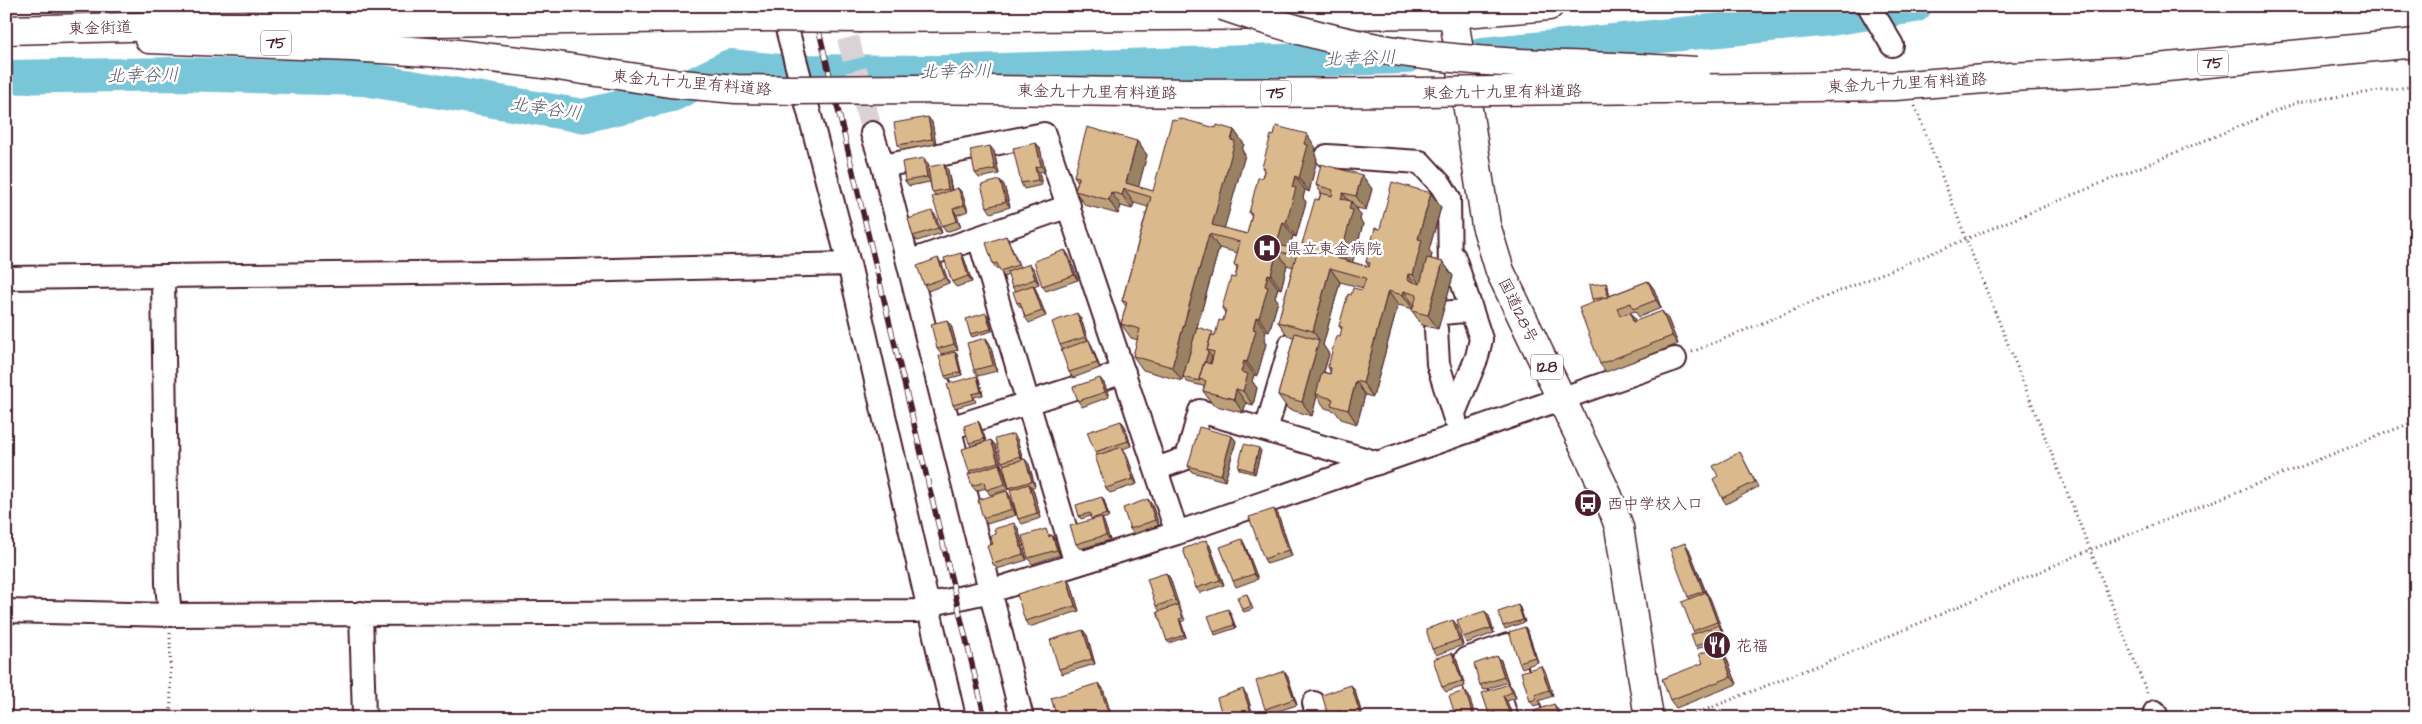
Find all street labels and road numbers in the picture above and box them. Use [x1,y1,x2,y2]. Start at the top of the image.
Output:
street label: 東金街道 [68,16,132,40]
road number: 75 [261,30,291,56]
road number: 75 [2198,50,2228,76]
street label: 東金九十九里有料道路 [611,65,773,101]
street label: 東金九十九里有料道路 [1827,68,1988,98]
street label: 東金九十九里有料道路 [1017,80,1177,104]
road number: 75 [1261,80,1291,106]
street label: 東金九十九里有料道路 [1422,80,1582,104]
street label: 国道128号 [1493,274,1543,347]
road number: 128 [1531,354,1563,380]

